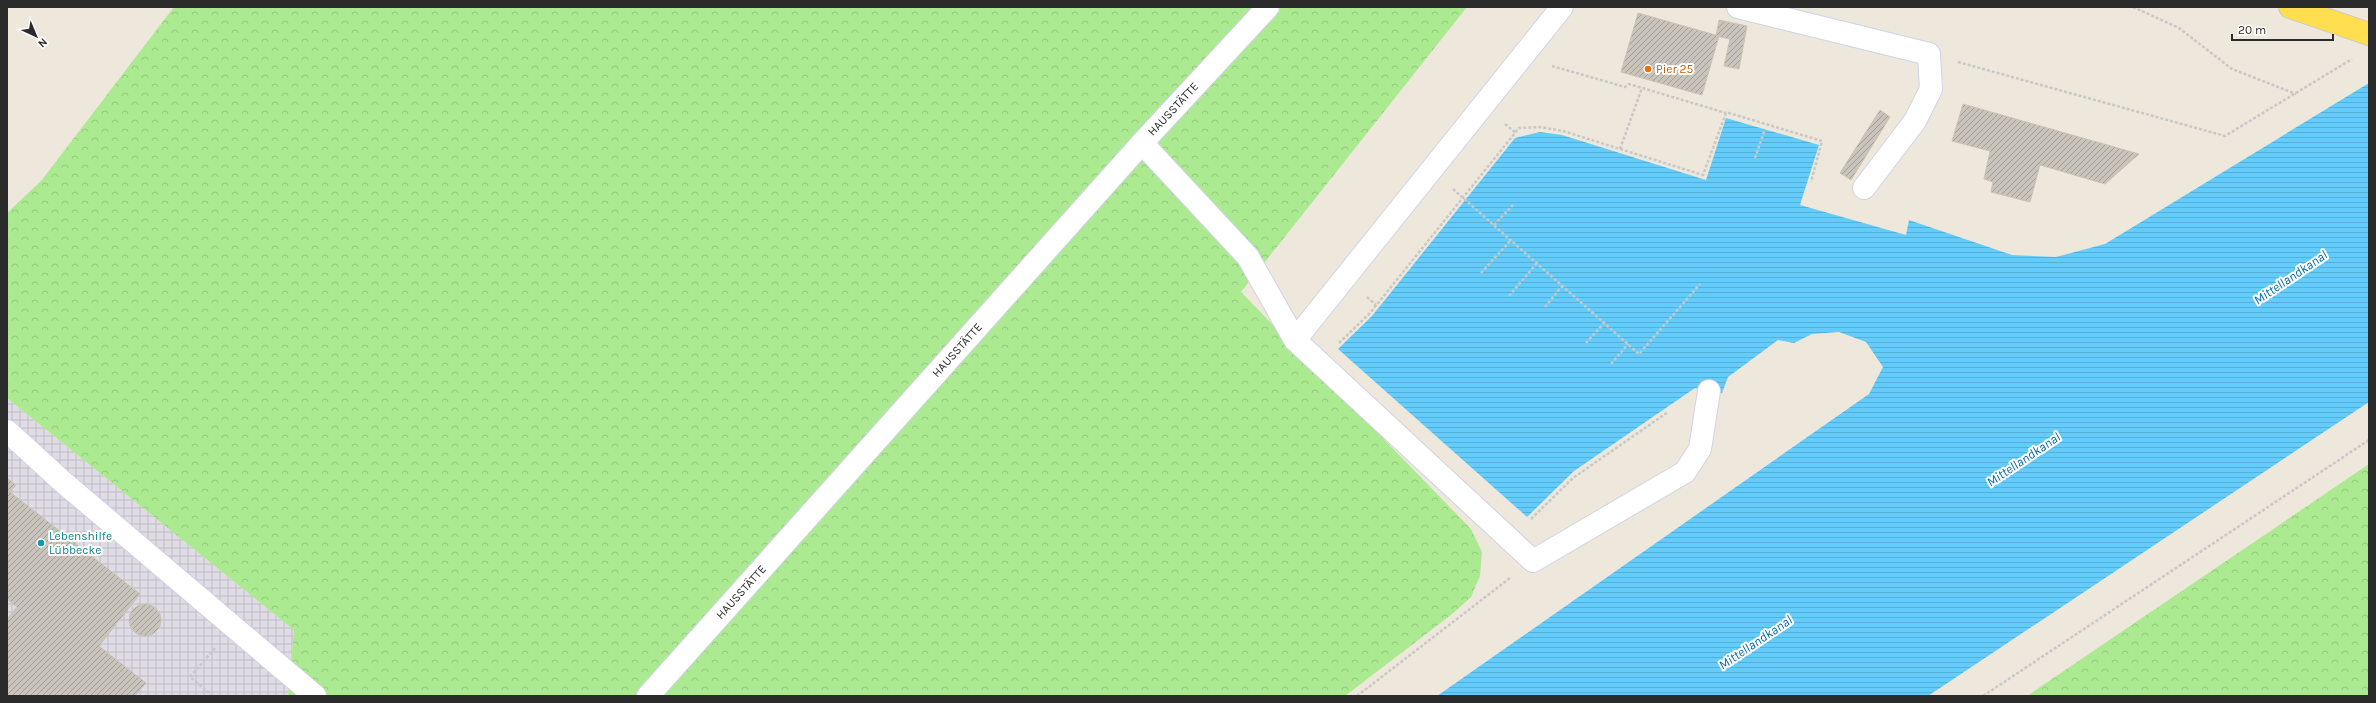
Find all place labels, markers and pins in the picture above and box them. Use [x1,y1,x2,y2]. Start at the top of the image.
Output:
place label: Pier 25 [1656,62,1694,76]
marker: Pier 25 [1643,64,1653,74]
place label: Lebenshilfe Lübbecke [49,529,112,557]
marker: Lebenshilfe Lübbecke [36,538,46,548]

